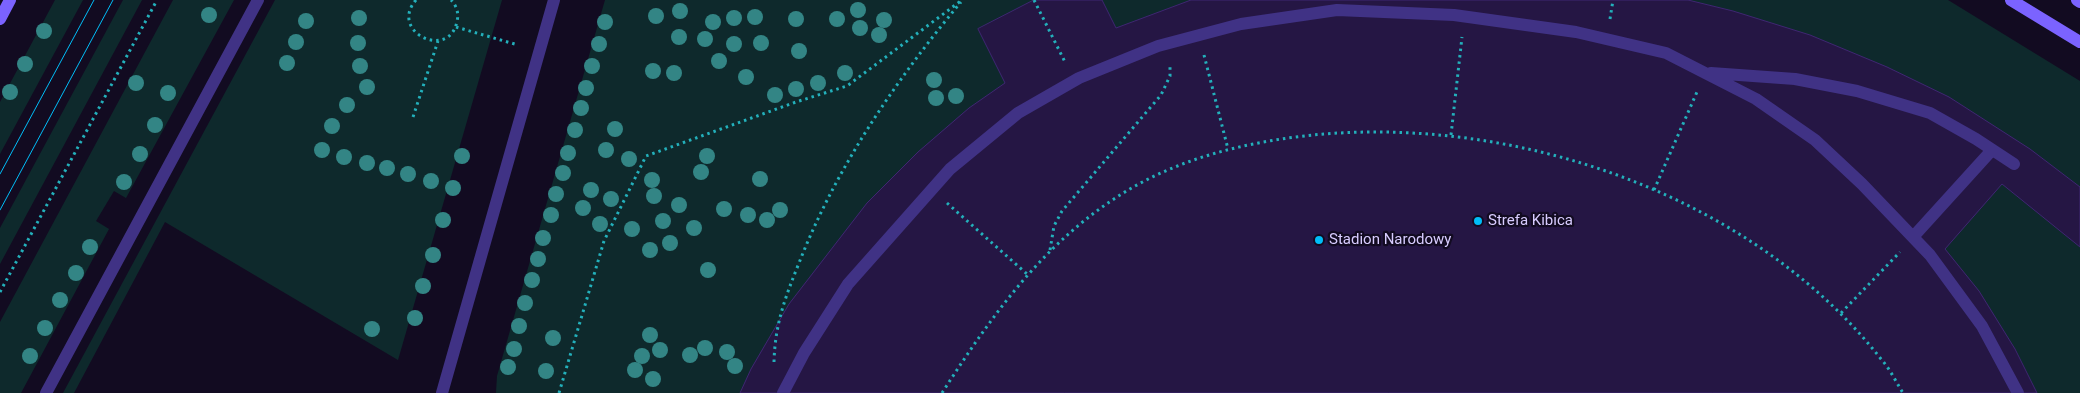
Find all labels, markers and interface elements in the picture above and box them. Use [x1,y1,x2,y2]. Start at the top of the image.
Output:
place label: Strefa Kibica [1488,212,1573,230]
marker: Strefa Kibica [1472,215,1484,227]
place label: Stadion Narodowy [1329,231,1451,249]
marker: Stadion Narodowy [1313,234,1325,246]

